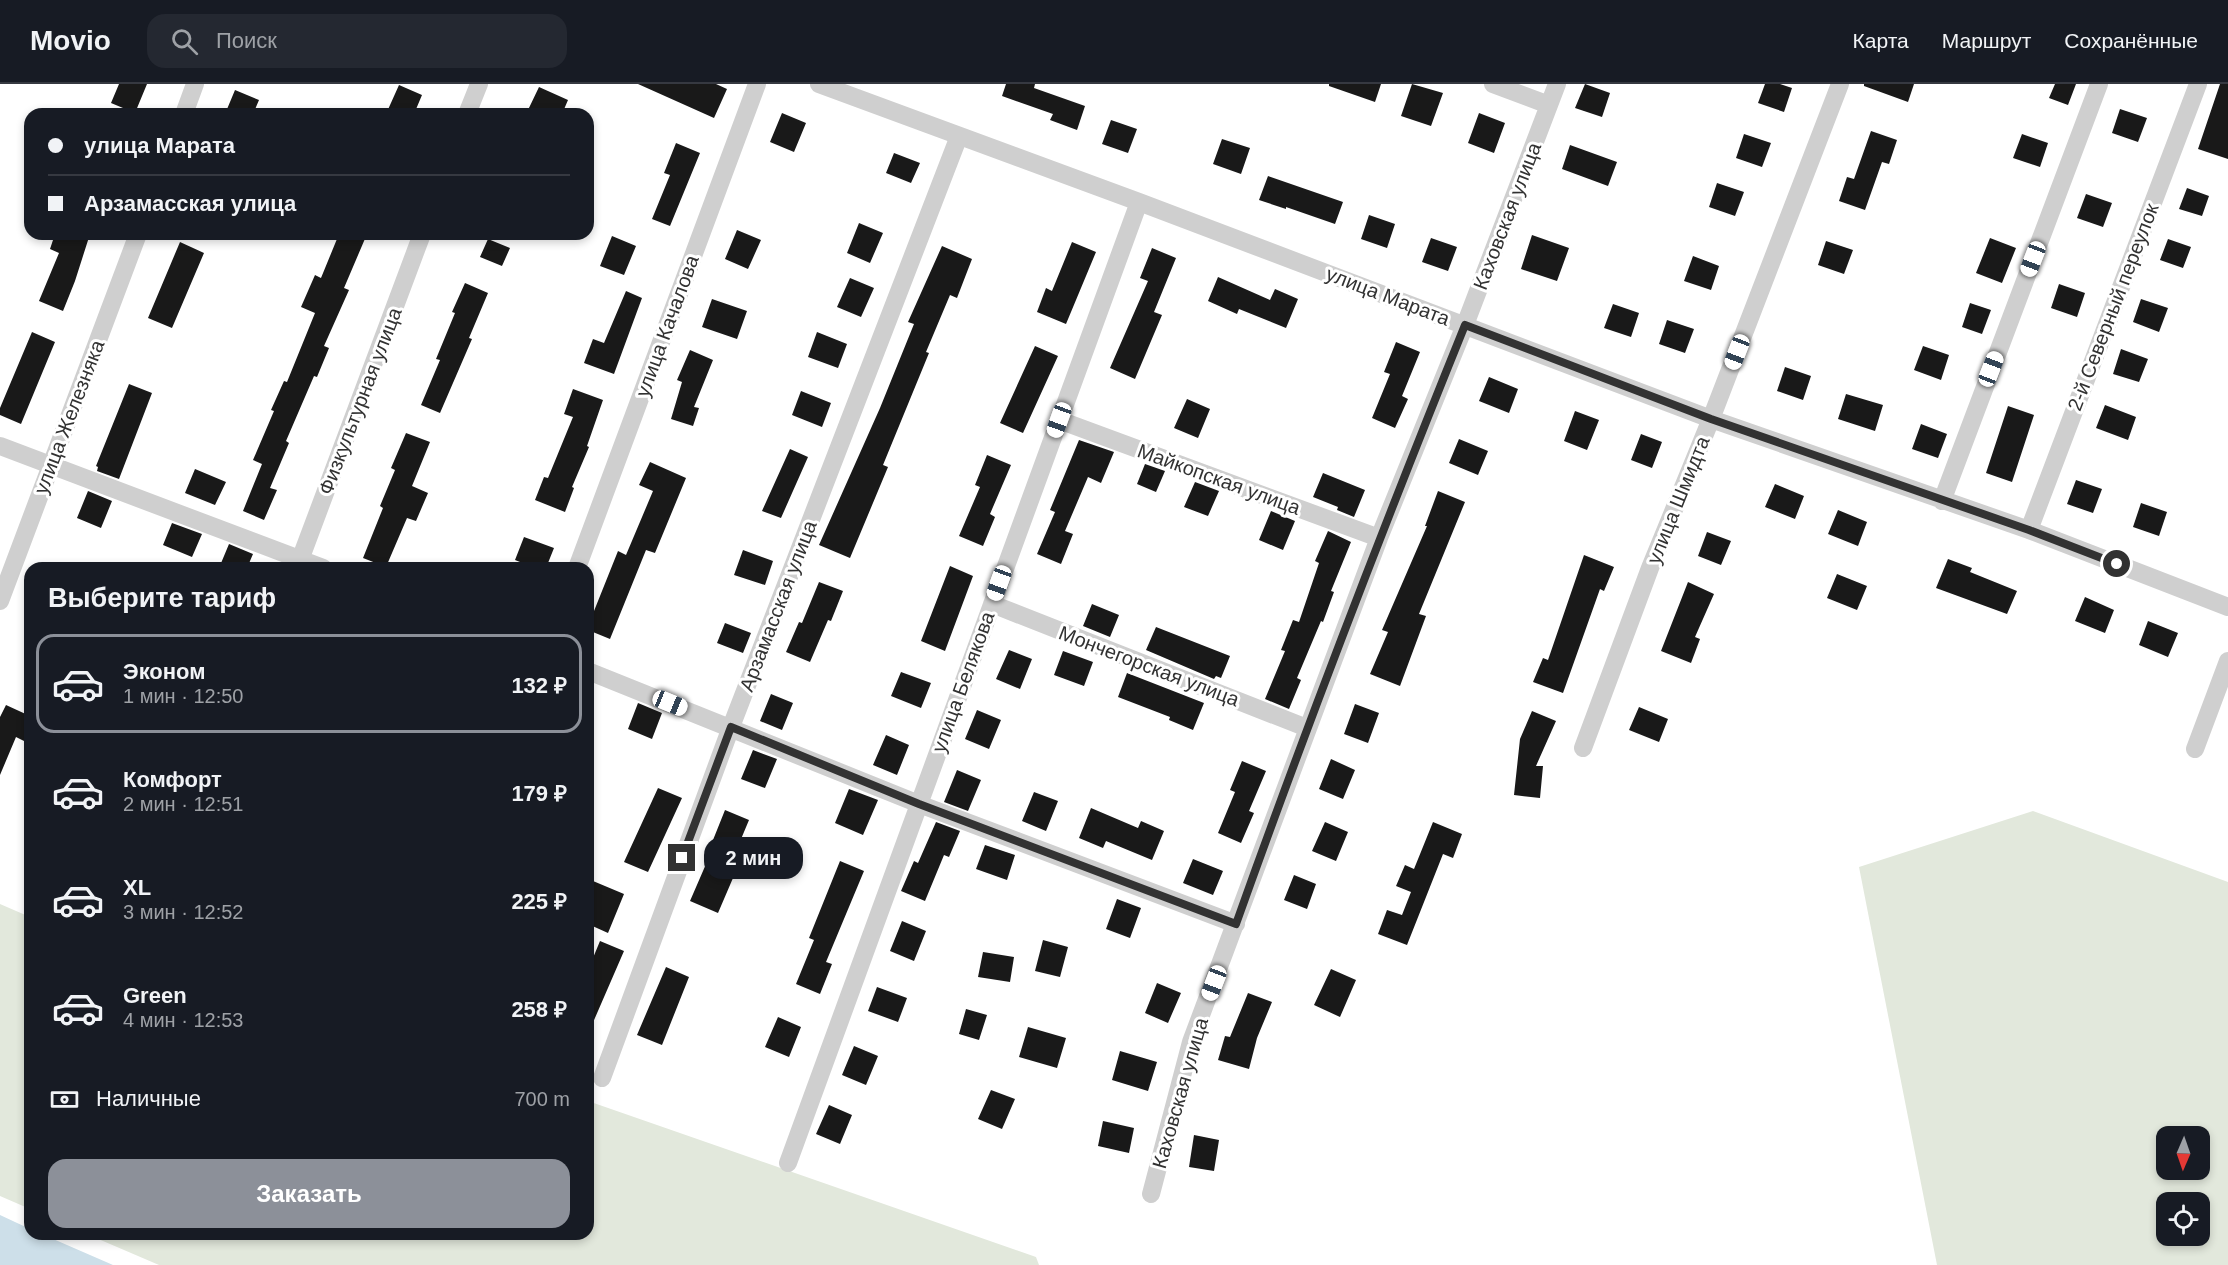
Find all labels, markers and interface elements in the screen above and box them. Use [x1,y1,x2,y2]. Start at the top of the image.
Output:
search box [147,14,567,68]
text: Movio [30,25,111,56]
icon: search [168,25,201,58]
text: Поиск [216,28,277,53]
text: Карта [1853,29,1909,52]
text: Маршрут [1942,29,2031,52]
text: Сохранённые [2064,29,2198,52]
text: улица Марата [84,133,235,158]
street label: Каховская улица [1469,139,1545,293]
text: Арзамасская улица [84,191,296,216]
street label: 2-й Северный переулок [2063,200,2163,414]
car [2018,239,2048,279]
street label: улица Качалова [631,251,703,400]
street label: улица Марата [1323,262,1454,330]
street label: Физкультурная улица [314,304,406,498]
car [1722,332,1752,372]
street label: улица Железняка [30,336,109,497]
car [1976,349,2006,389]
car [1044,400,1074,440]
street label: улица Шмидта [1642,432,1714,567]
street label: Майкопская улица [1135,439,1304,519]
street label: Арзамасская улица [735,517,821,694]
route start [2103,550,2130,577]
car [984,563,1014,603]
text: Выберите тариф [48,583,276,613]
street label: улица Белякова [927,608,999,755]
street label: Мончегорская улица [1056,621,1243,711]
icon: car [51,657,105,711]
text: Эконом [123,659,206,684]
text: 132 ₽ [511,673,567,698]
text: 1 мин · 12:50 [123,685,243,707]
car [650,688,690,718]
icon: car [51,765,105,819]
text: Комфорт [123,767,222,792]
text: 179 ₽ [511,781,567,806]
text: 2 мин · 12:51 [123,793,243,815]
callout: 2 мин [703,837,802,879]
route end [668,844,695,871]
text: 2 мин [726,847,781,869]
icon: car [51,873,105,927]
text: XL [123,875,151,900]
text: 225 ₽ [511,889,567,914]
text: 3 мин · 12:52 [123,901,243,923]
car [1199,963,1229,1003]
icon: car [51,981,105,1035]
text: Green [123,983,187,1008]
text: 258 ₽ [511,997,567,1022]
text: 4 мин · 12:53 [123,1009,243,1031]
street label: Каховская улица [1148,1014,1212,1171]
icon: cash [48,1083,81,1116]
text: Наличные [96,1086,201,1111]
text: 700 m [514,1088,570,1110]
north arrow [2156,1126,2210,1180]
map controls [2156,1126,2210,1246]
button: Заказать [48,1159,570,1228]
button: locate [2156,1192,2210,1246]

